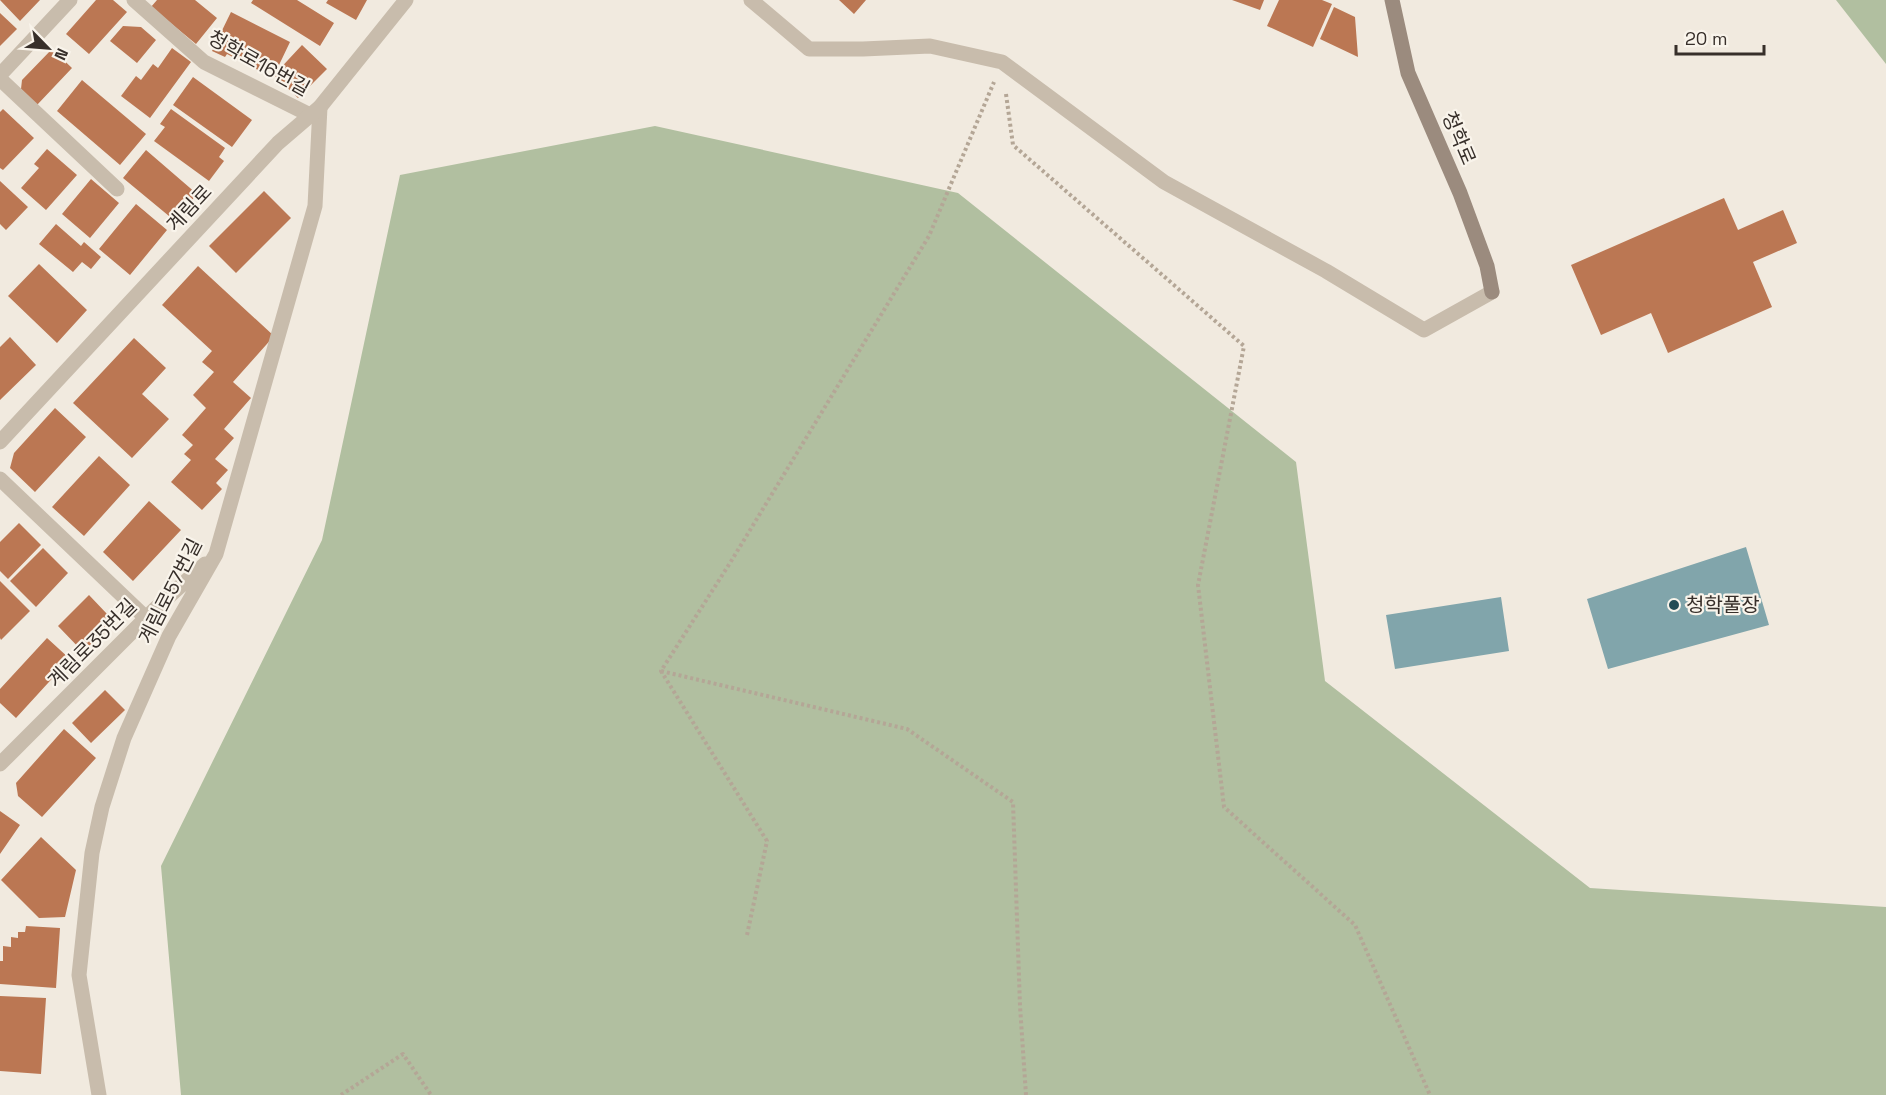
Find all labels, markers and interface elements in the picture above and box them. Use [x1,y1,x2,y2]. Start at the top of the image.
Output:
north arrow [18,18,78,78]
scale bar [1676,18,1764,56]
street label: 청학로16번길 [203,24,315,102]
text: 20 m [1685,27,1728,50]
text: N [49,45,73,63]
street label: 청학로 [1436,108,1482,168]
street label: 계림로 [161,179,217,237]
street label: 계림로57번길 [132,534,208,648]
place label: 청학풀장 [1686,592,1760,618]
street label: 계림로35번길 [42,593,142,693]
marker: 청학풀장 [1667,598,1681,612]

